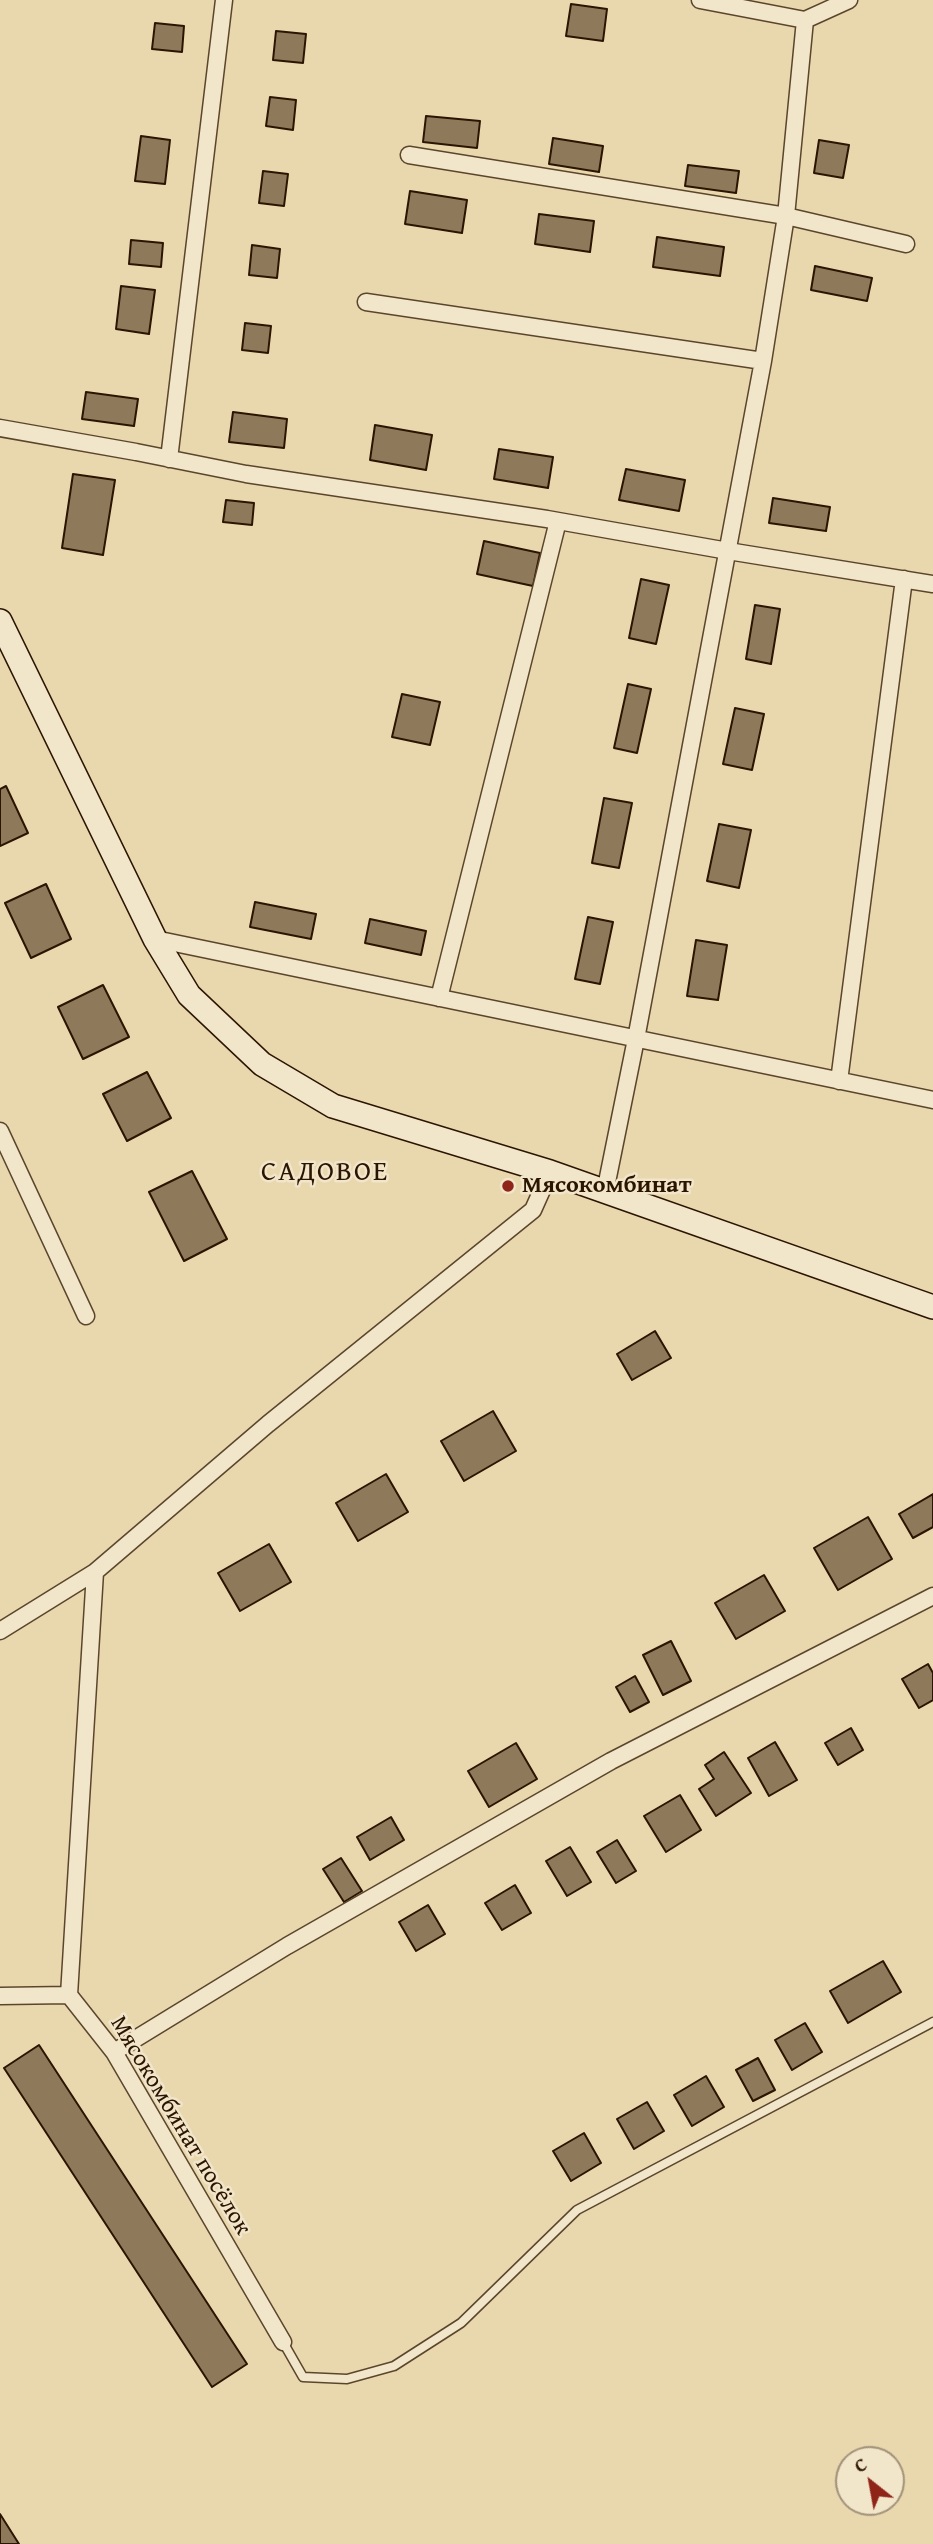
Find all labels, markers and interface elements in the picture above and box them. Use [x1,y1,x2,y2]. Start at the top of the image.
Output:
district label: САДОВОЕ [262,1156,388,1190]
place label: Мясокомбинат [522,1172,691,1200]
marker: Мясокомбинат [500,1178,516,1194]
street label: Мясокомбинат посёлок [103,2011,257,2241]
north arrow [835,2446,905,2516]
text: С [848,2450,872,2479]

